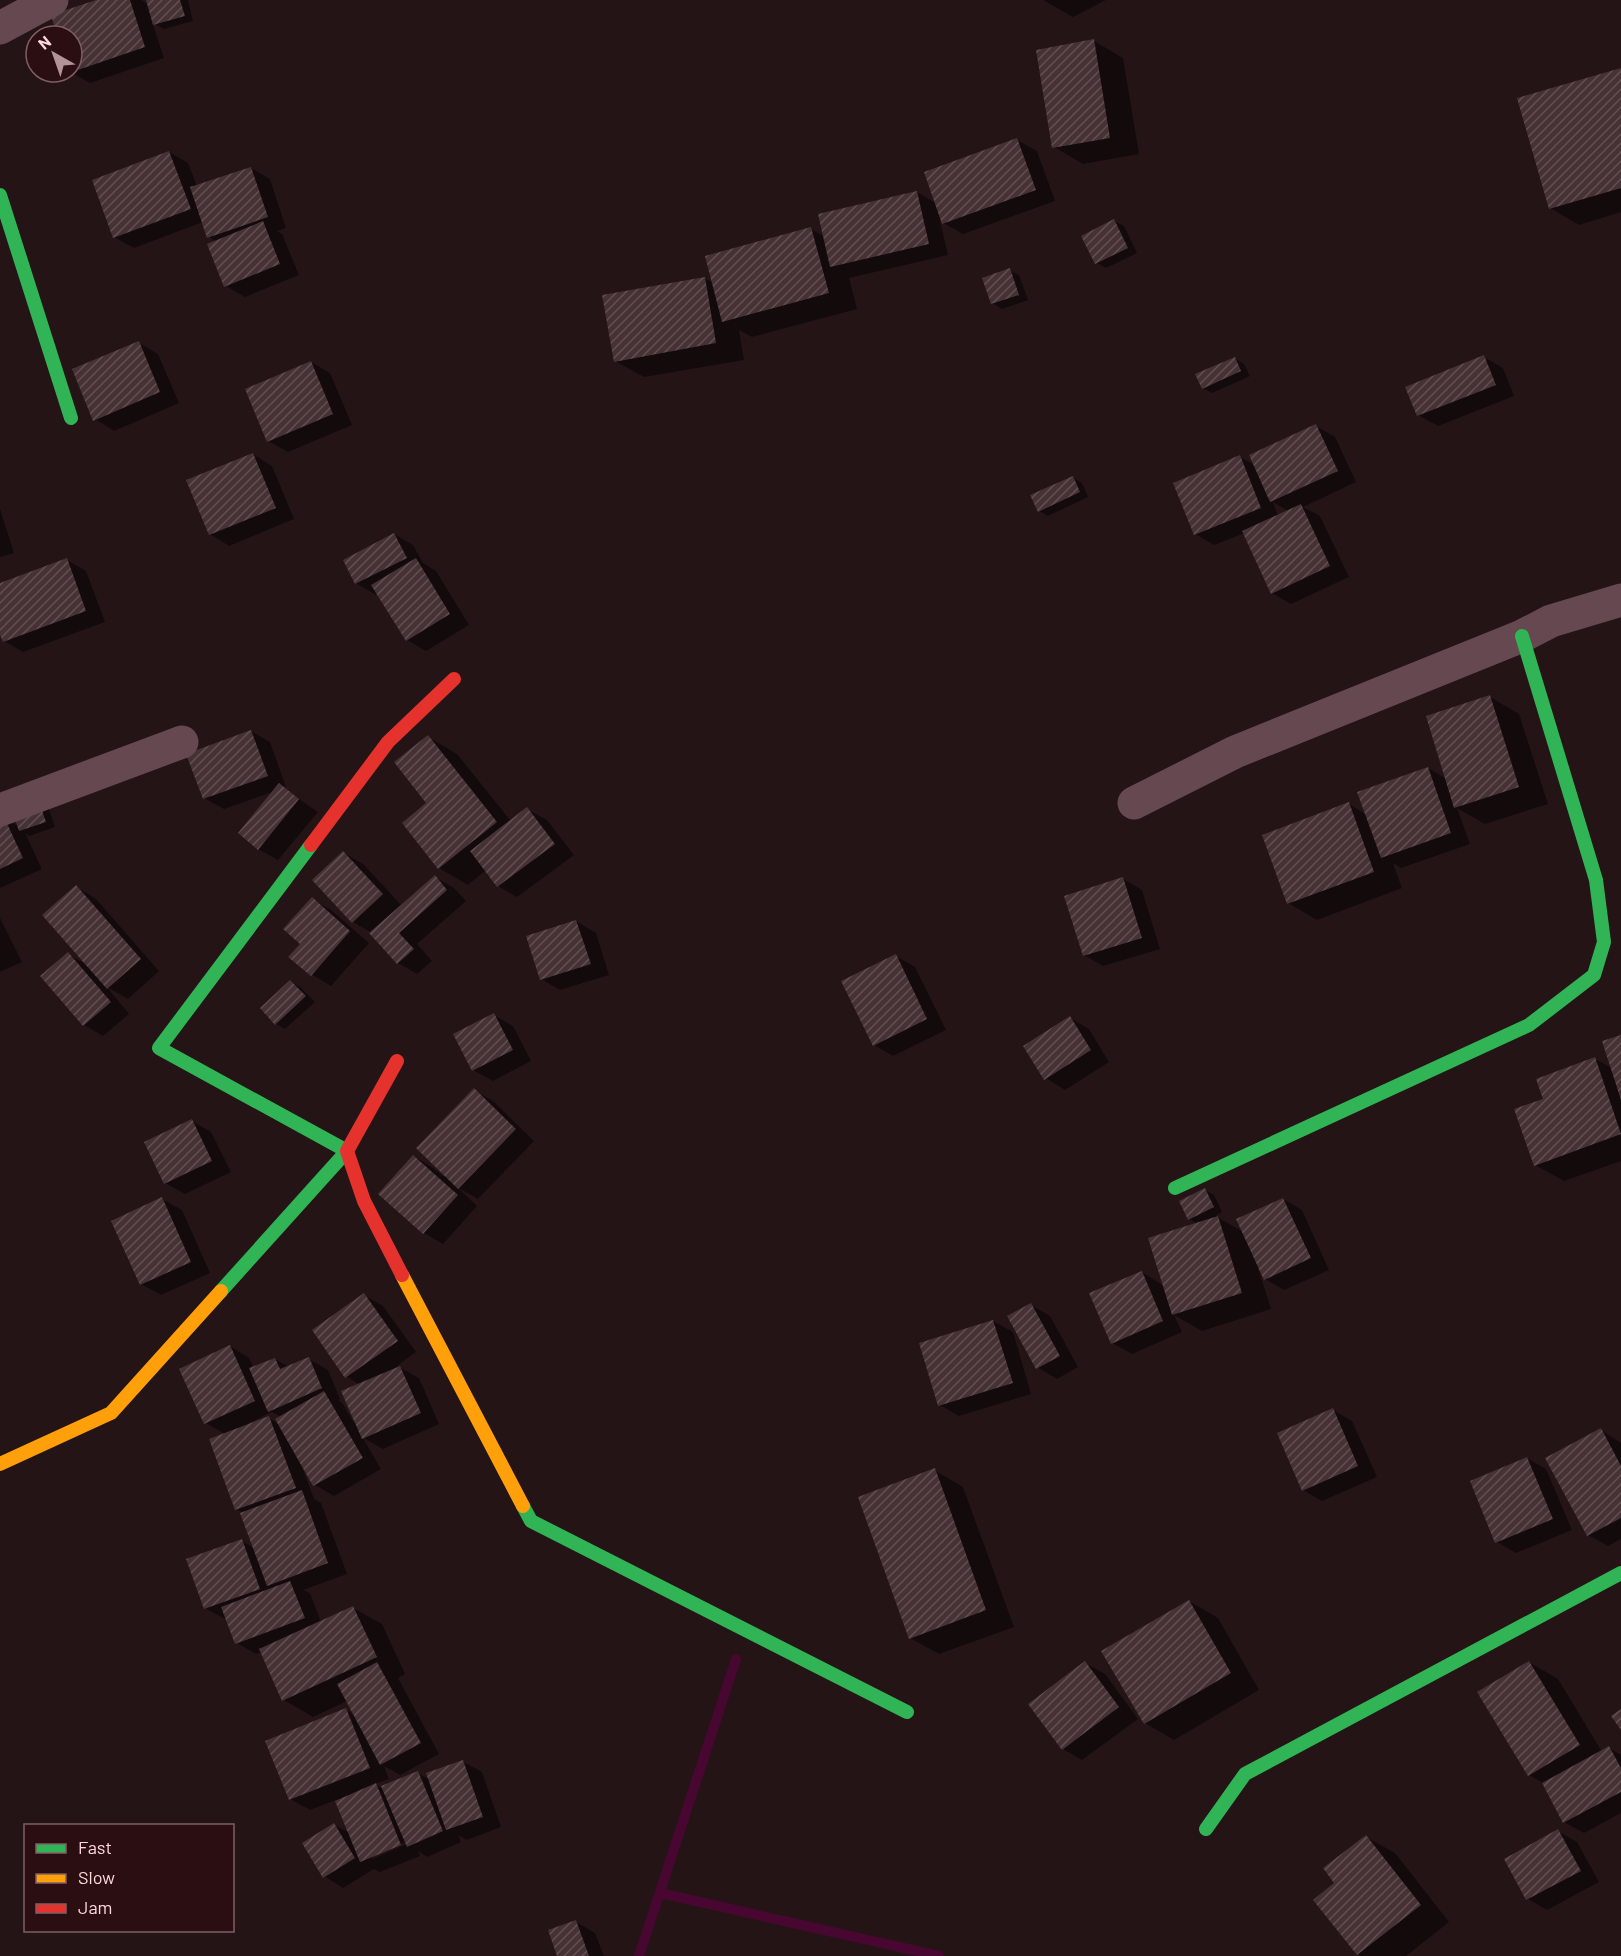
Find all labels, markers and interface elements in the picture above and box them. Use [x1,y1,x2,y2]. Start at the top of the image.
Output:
north arrow [24,24,84,84]
text: N [34,31,54,53]
legend [24,1824,234,1932]
text: Fast [78,1836,112,1858]
text: Slow [78,1866,115,1888]
text: Jam [78,1896,112,1918]

